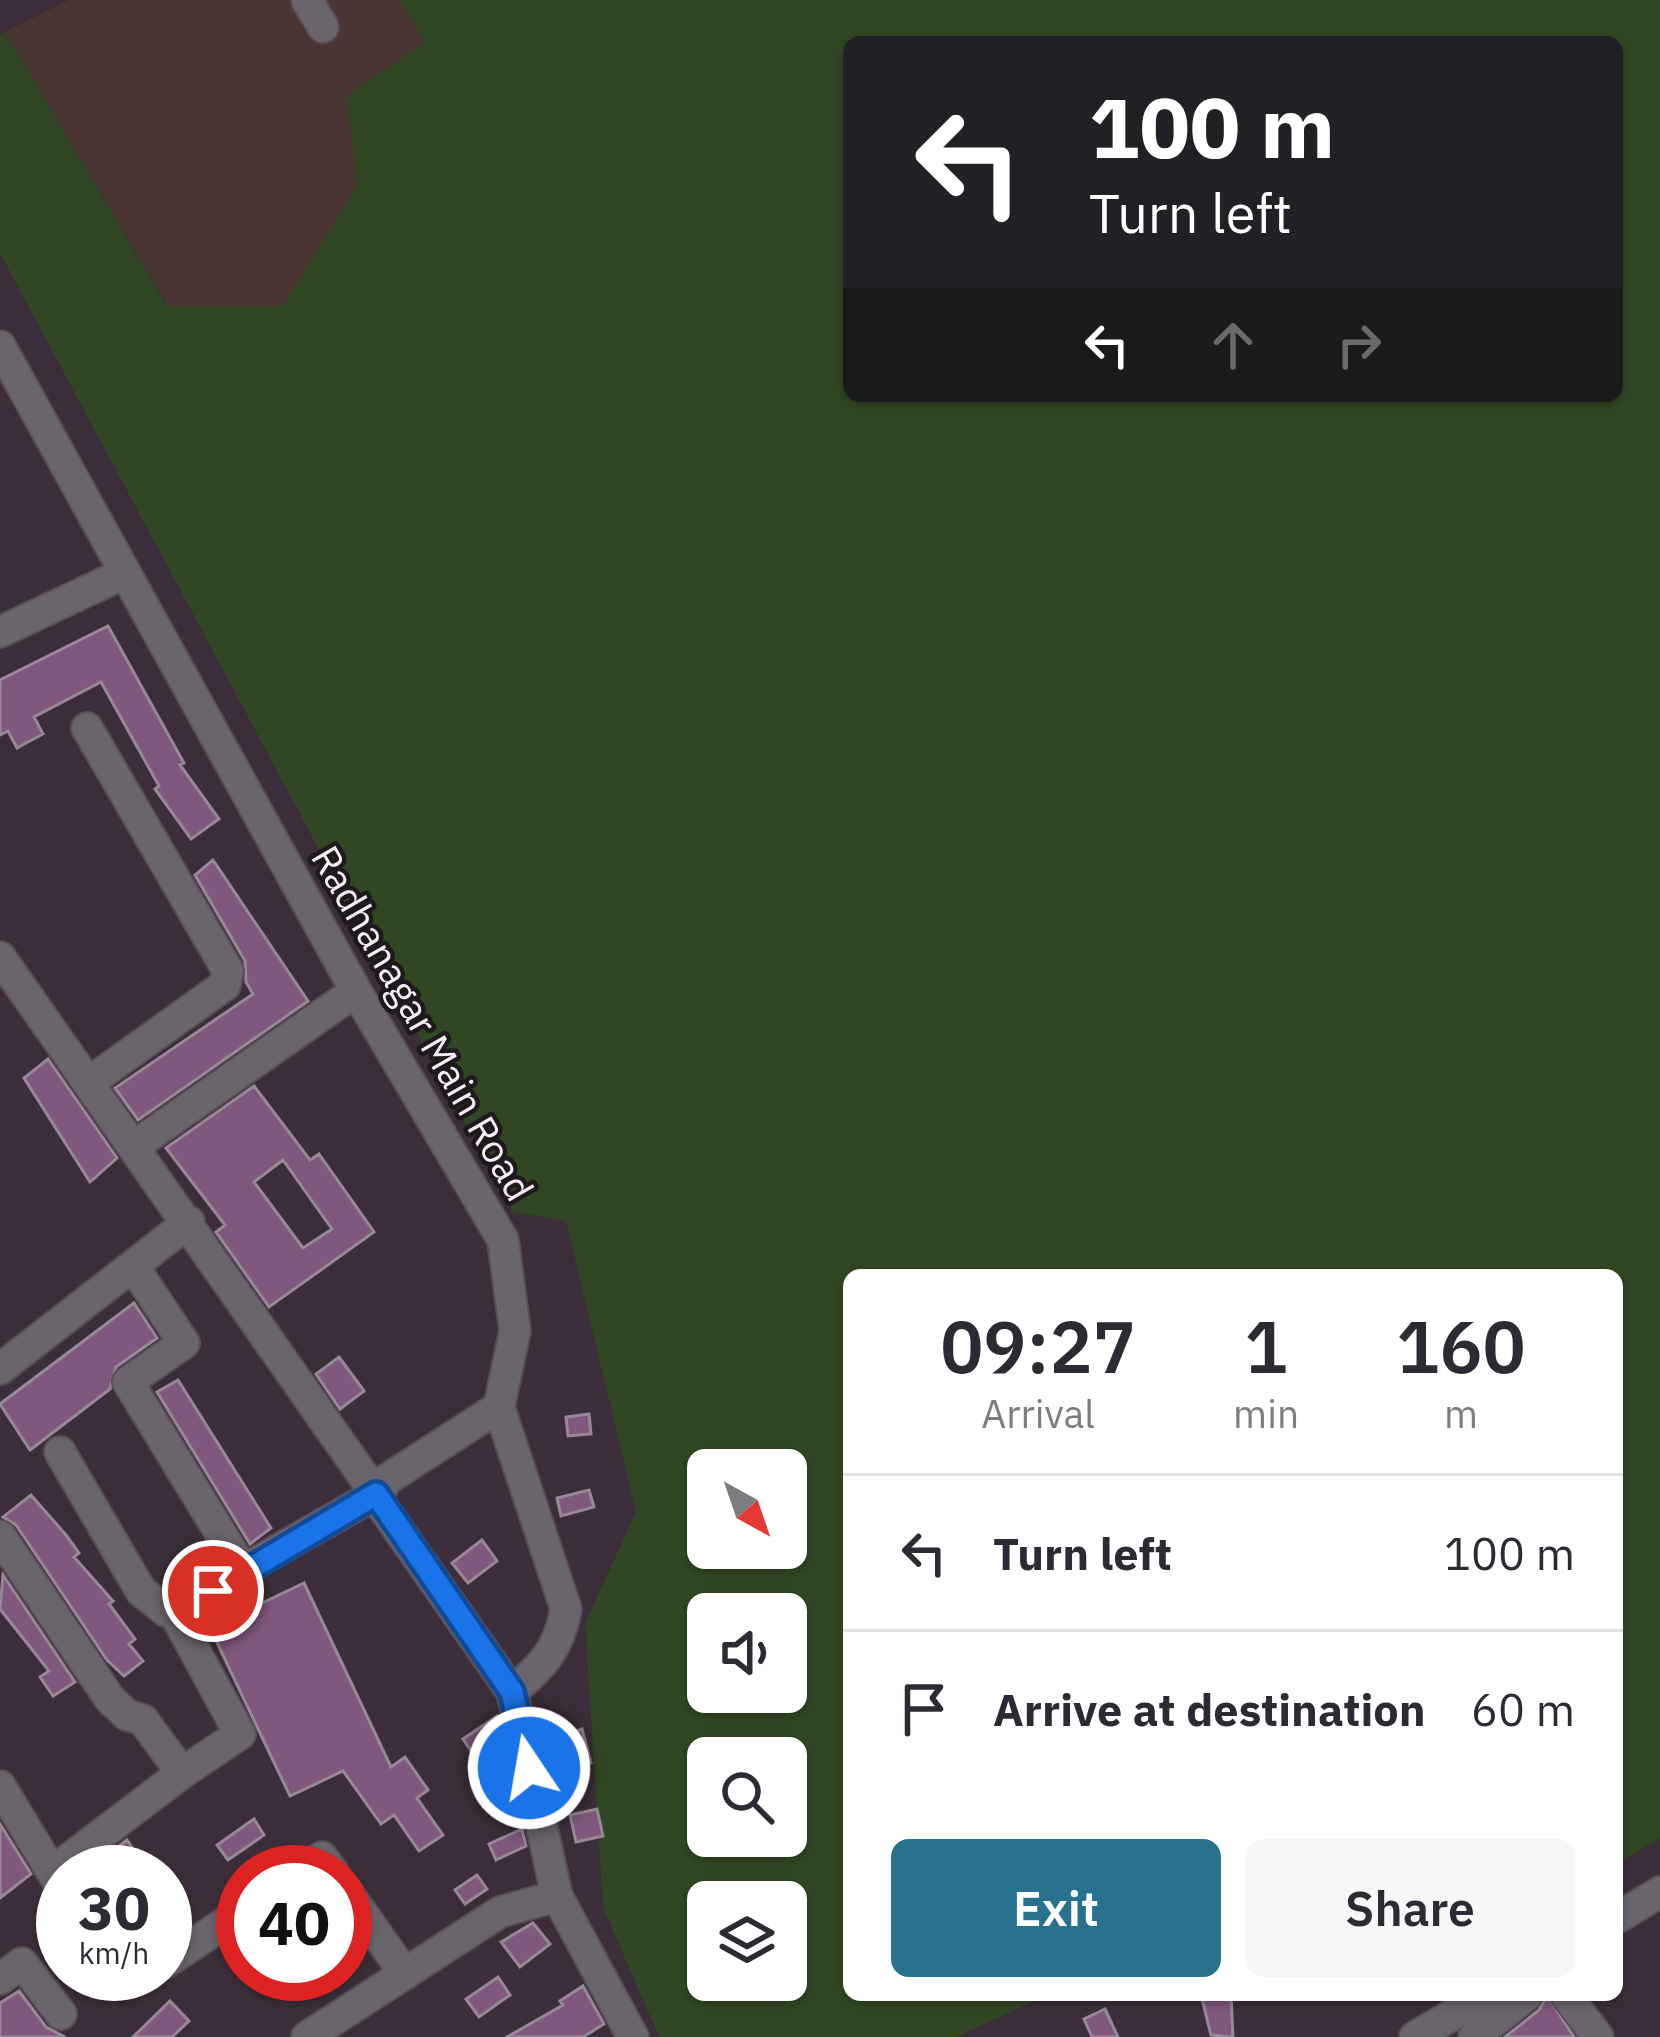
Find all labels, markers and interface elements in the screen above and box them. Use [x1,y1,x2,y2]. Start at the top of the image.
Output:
text: 100 m [1089,72,1335,181]
icon: left [891,84,1047,240]
text: Turn left [1089,178,1292,248]
icon: left [1074,312,1140,378]
icon: ahead [1200,312,1266,378]
icon: right [1326,312,1392,378]
street label: Radhanagar Main Road [300,836,546,1210]
text: 09:27 [940,1299,1136,1393]
text: 1 [1244,1299,1288,1393]
text: 160 [1396,1299,1526,1393]
text: Arrival [981,1388,1095,1439]
text: min [1233,1388,1299,1439]
text: m [1444,1388,1478,1439]
north arrow [687,1449,807,1569]
map controls [687,1449,807,2001]
icon: left [891,1520,957,1586]
text: Turn left [993,1524,1172,1582]
text: 100 m [1444,1524,1575,1582]
pin [162,1540,264,1642]
icon: arrive [180,1558,246,1624]
button: sound [687,1593,807,1713]
icon: arrive [891,1676,957,1742]
text: Arrive at destination [993,1680,1426,1738]
text: 60 m [1471,1680,1575,1738]
position arrow [466,1705,592,1831]
button: search [687,1737,807,1857]
button: Exit [891,1839,1221,1977]
button: Share [1245,1839,1575,1977]
speed limit sign: 40 [216,1845,372,2001]
text: 30 [78,1868,150,1947]
button: layers [687,1881,807,2001]
text: km/h [79,1933,149,1972]

